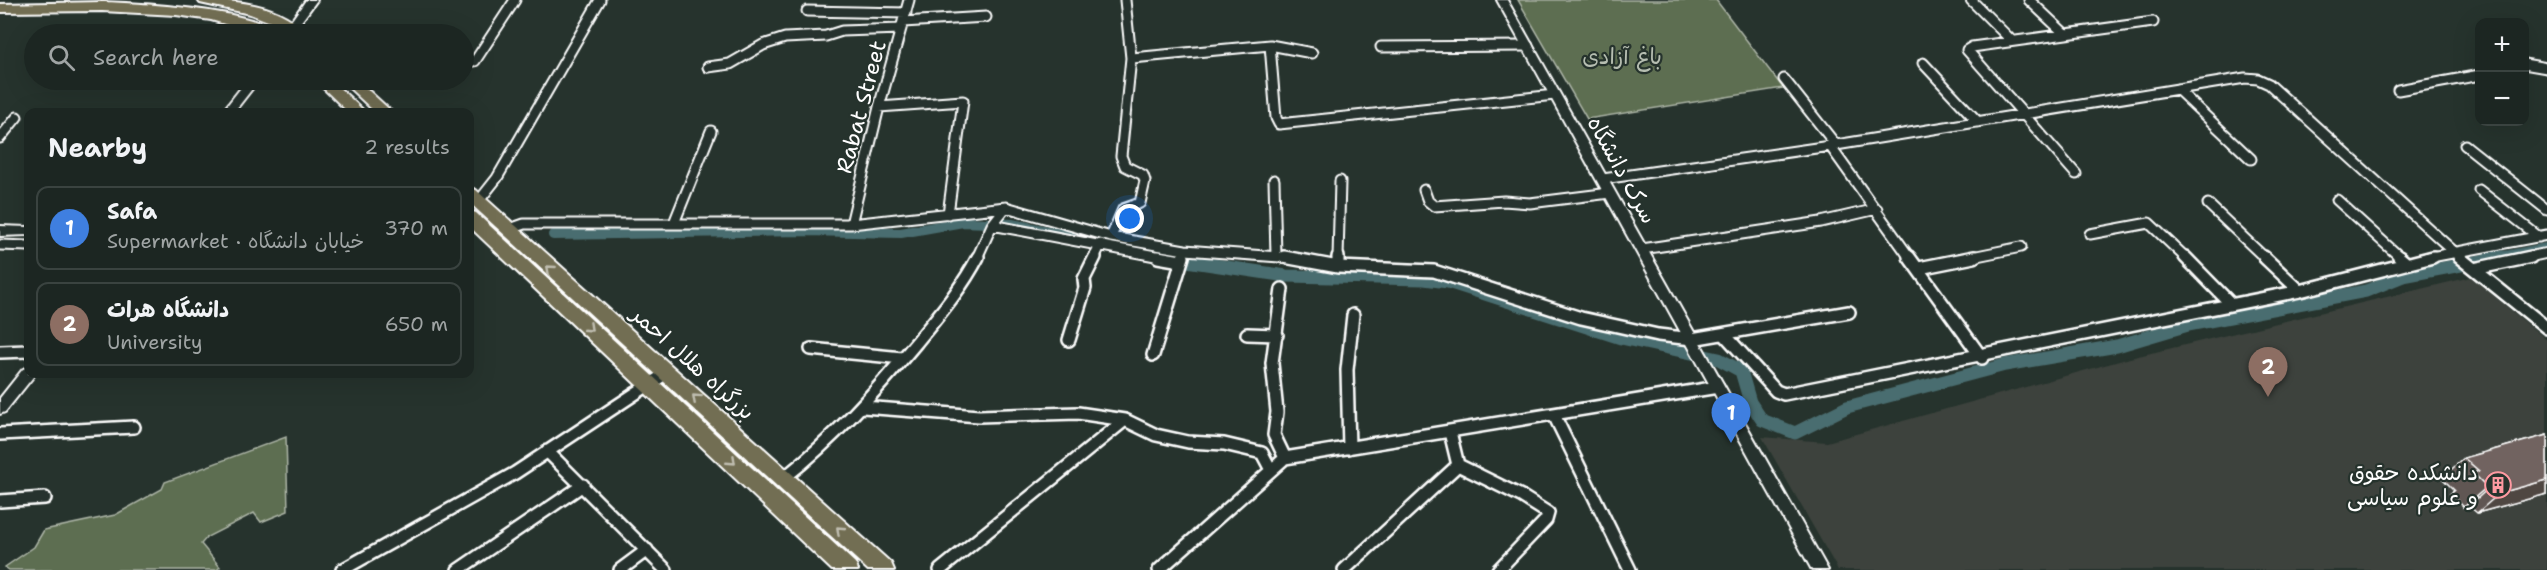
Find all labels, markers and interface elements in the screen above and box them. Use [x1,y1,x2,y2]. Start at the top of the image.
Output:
map controls [2475,18,2529,126]
button: + [2475,18,2529,72]
search box [24,24,474,90]
street label: Rabat Street [829,37,893,177]
icon: search [45,41,78,74]
park label: باغ آزادی [1582,42,1662,72]
text: Search here [93,43,219,72]
button: − [2475,72,2529,126]
street label: سرک دانشگاه [1581,111,1663,229]
text: Nearby [48,130,147,165]
text: 2 results [364,134,450,160]
text: Safa [107,197,157,226]
your location [1115,204,1144,233]
text: 1 [65,215,74,241]
text: 370 m [384,215,448,241]
text: Supermarket · خیابان دانشگاه [107,228,364,254]
one-way arrow [547,265,557,276]
text: دانشگاه هرات [107,295,229,324]
street label: بزرگراه هلال احمر [624,298,761,426]
text: 2 [63,311,77,337]
text: 650 m [385,311,448,337]
one-way arrow [583,321,593,332]
text: University [107,329,203,355]
pin: 2 [2248,348,2288,397]
one-way arrow [693,394,703,405]
pin: 1 [1712,394,1750,443]
one-way arrow [725,454,736,465]
place label: دانشکده حقوق و علوم سیاسی [2347,458,2478,515]
building icon: دانشکده حقوق و علوم سیاسی [2483,470,2513,500]
one-way arrow [836,526,847,537]

